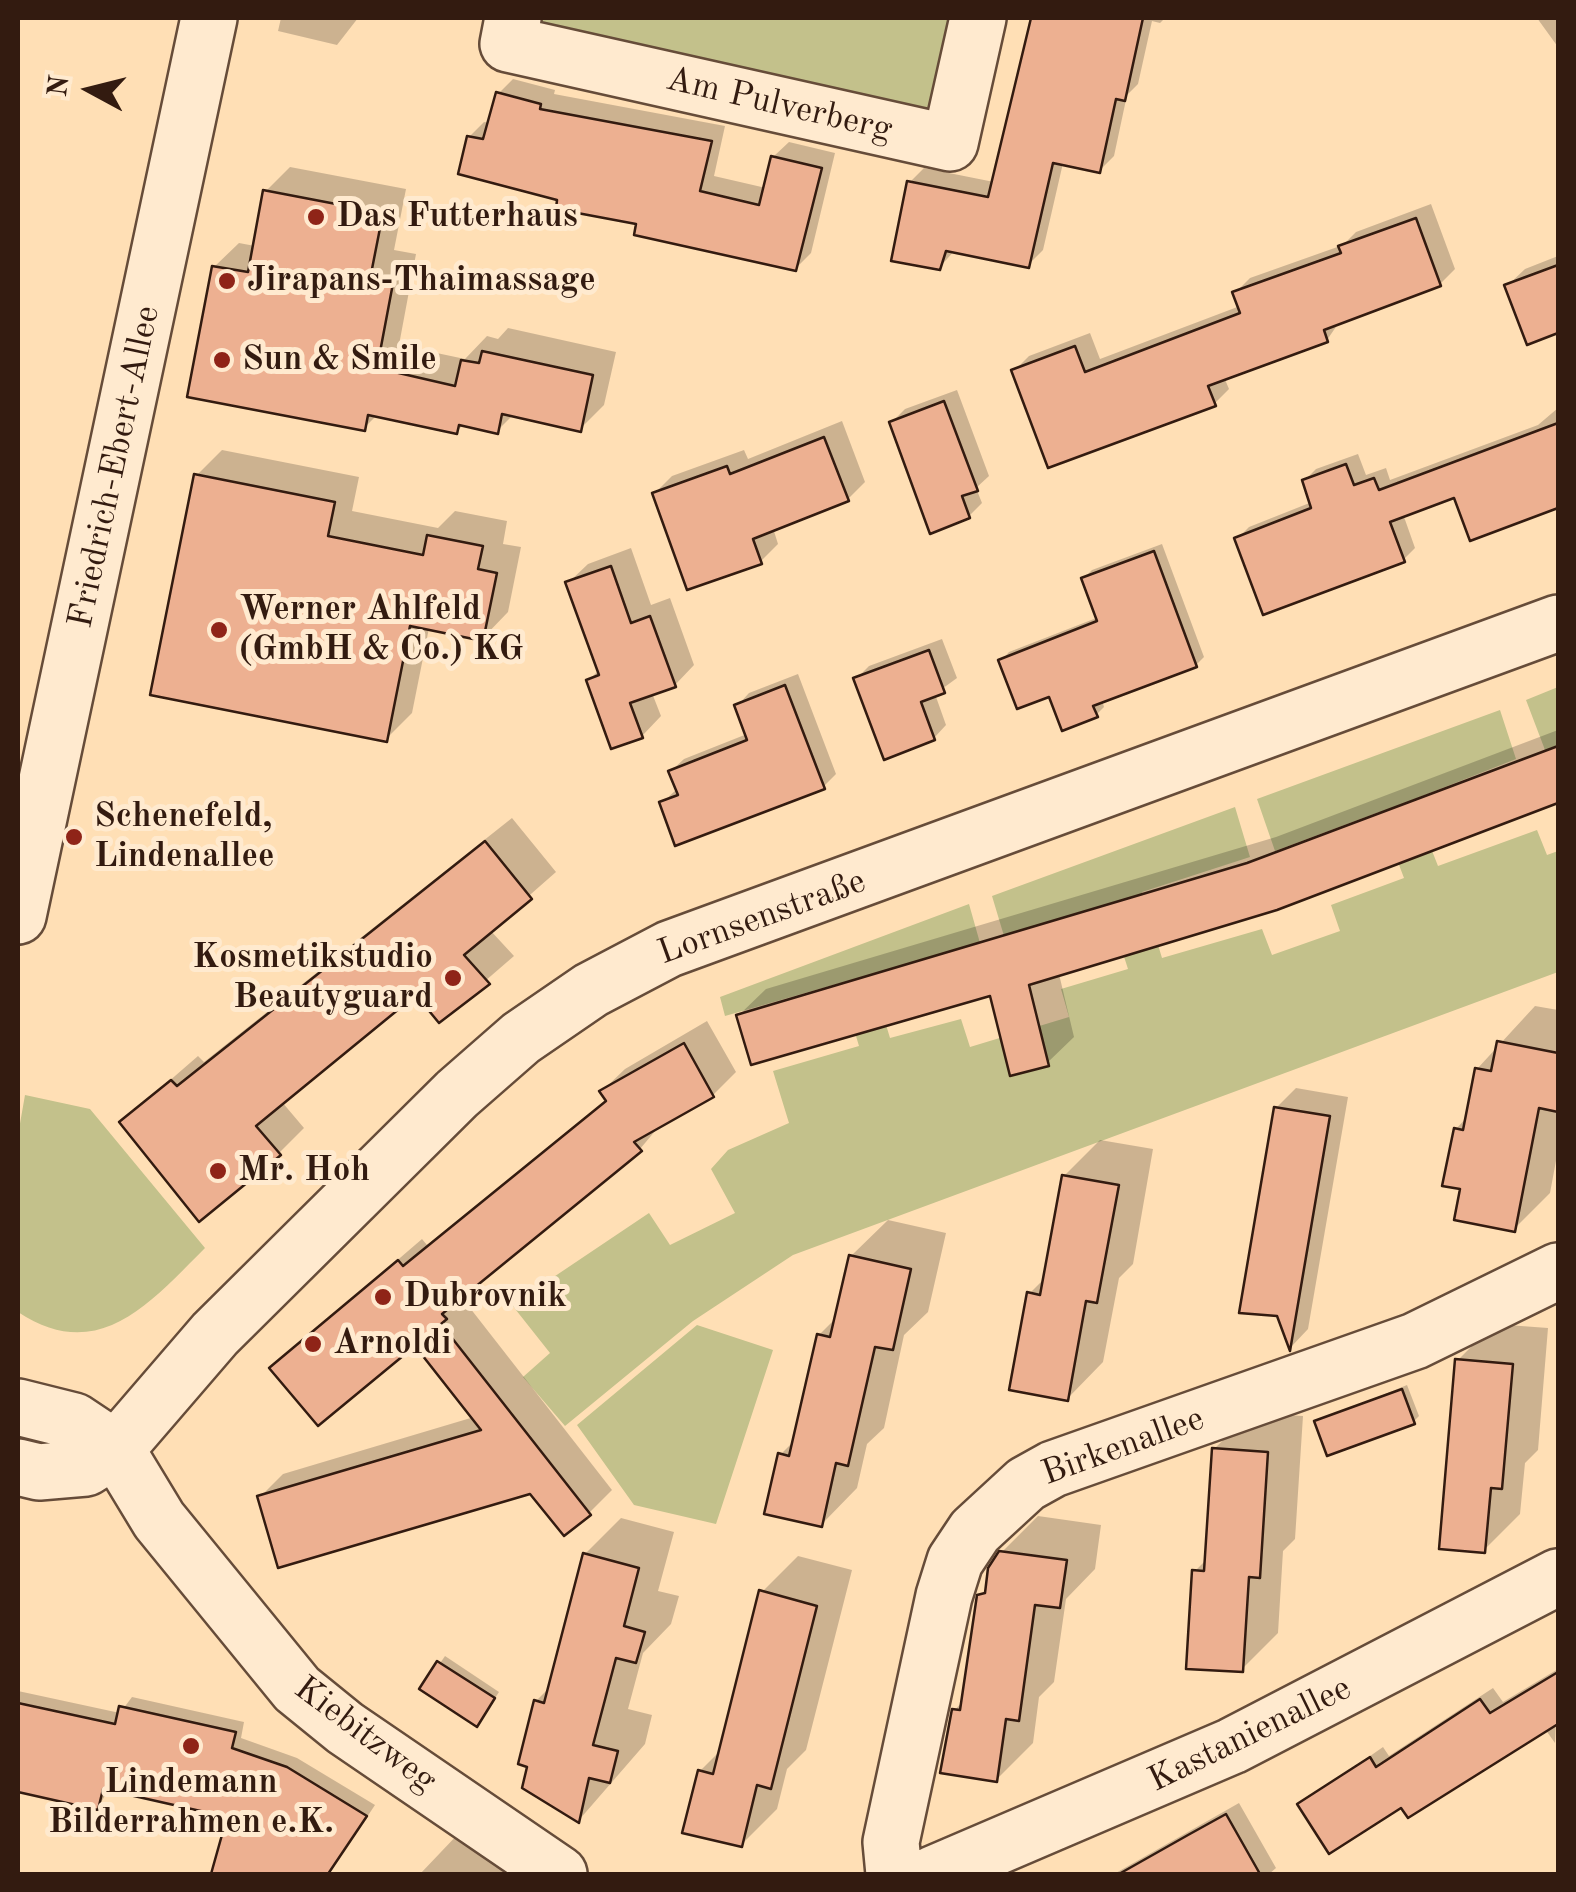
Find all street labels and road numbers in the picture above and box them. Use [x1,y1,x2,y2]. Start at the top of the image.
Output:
street label: Am Pulverberg [662,59,896,151]
street label: Friedrich-Ebert-Allee [60,302,170,632]
street label: Lornsenstraße [652,861,872,975]
street label: Birkenallee [1036,1398,1210,1496]
street label: Kiebitzweg [285,1668,445,1802]
street label: Kastanienallee [1142,1668,1358,1802]

